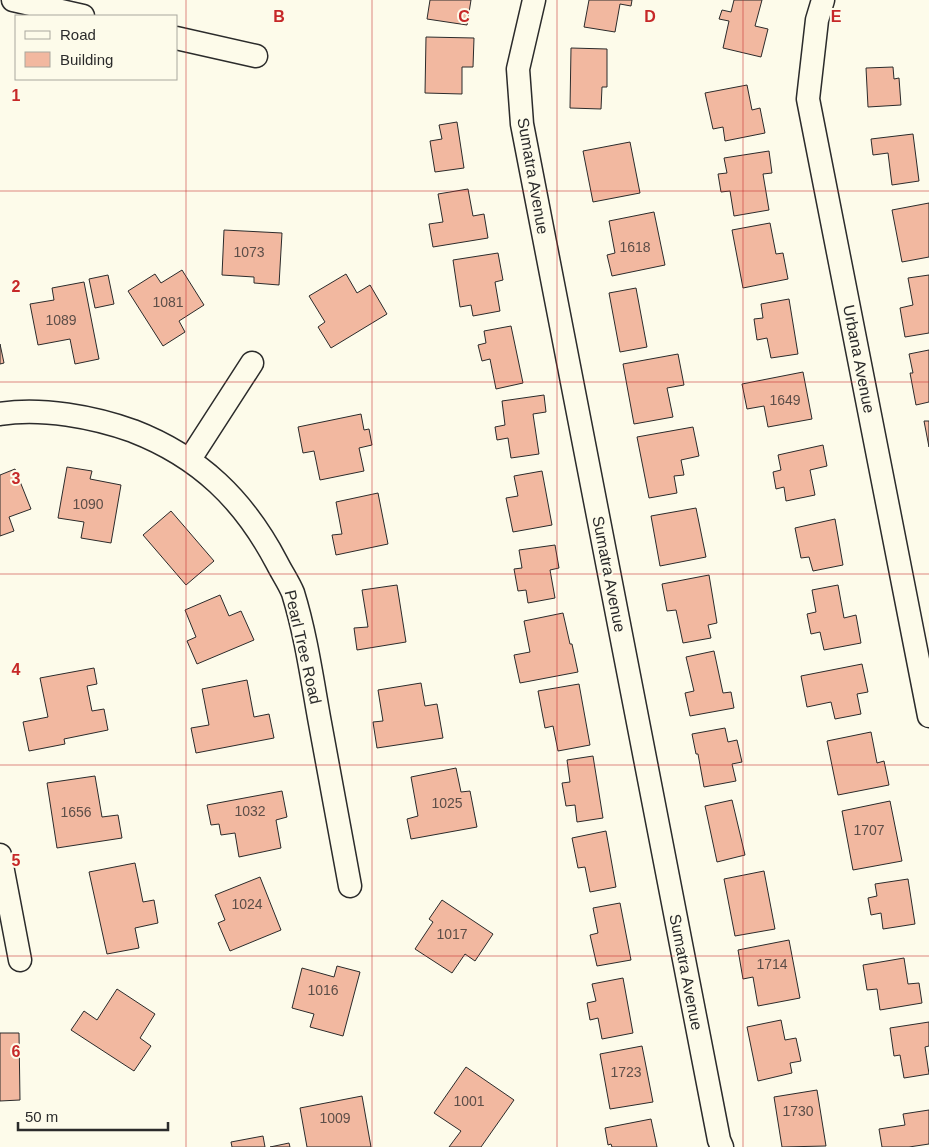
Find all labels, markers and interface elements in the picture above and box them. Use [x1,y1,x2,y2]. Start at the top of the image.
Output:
text: B [273,8,285,25]
text: C [458,8,470,25]
text: D [644,8,656,25]
text: E [831,8,842,25]
legend [15,15,178,80]
text: Road [60,26,96,43]
text: Building [60,51,113,68]
text: 1 [12,87,21,104]
street label: Sumatra Avenue [514,116,552,236]
house number: 1618 [619,239,651,255]
house number: 1073 [233,244,265,260]
text: 2 [12,278,21,295]
house number: 1081 [152,294,184,310]
street label: Urbana Avenue [840,303,878,415]
house number: 1089 [45,312,77,328]
house number: 1649 [769,392,801,408]
text: 3 [12,470,21,487]
house number: 1090 [72,496,104,512]
street label: Sumatra Avenue [589,514,629,634]
street label: Pearl Tree Road [282,588,324,706]
text: 4 [12,661,21,678]
house number: 1025 [431,795,463,811]
house number: 1032 [234,803,266,819]
house number: 1656 [60,804,92,820]
house number: 1707 [853,822,885,838]
text: 5 [12,852,21,869]
house number: 1024 [231,896,263,912]
street label: Sumatra Avenue [666,912,706,1032]
house number: 1017 [436,926,468,942]
house number: 1714 [756,956,788,972]
house number: 1016 [307,982,339,998]
text: 6 [12,1043,21,1060]
house number: 1723 [610,1064,642,1080]
house number: 1001 [453,1093,485,1109]
scale bar [18,1100,168,1132]
house number: 1730 [782,1103,814,1119]
text: 50 m [25,1108,58,1125]
house number: 1009 [319,1110,351,1126]

